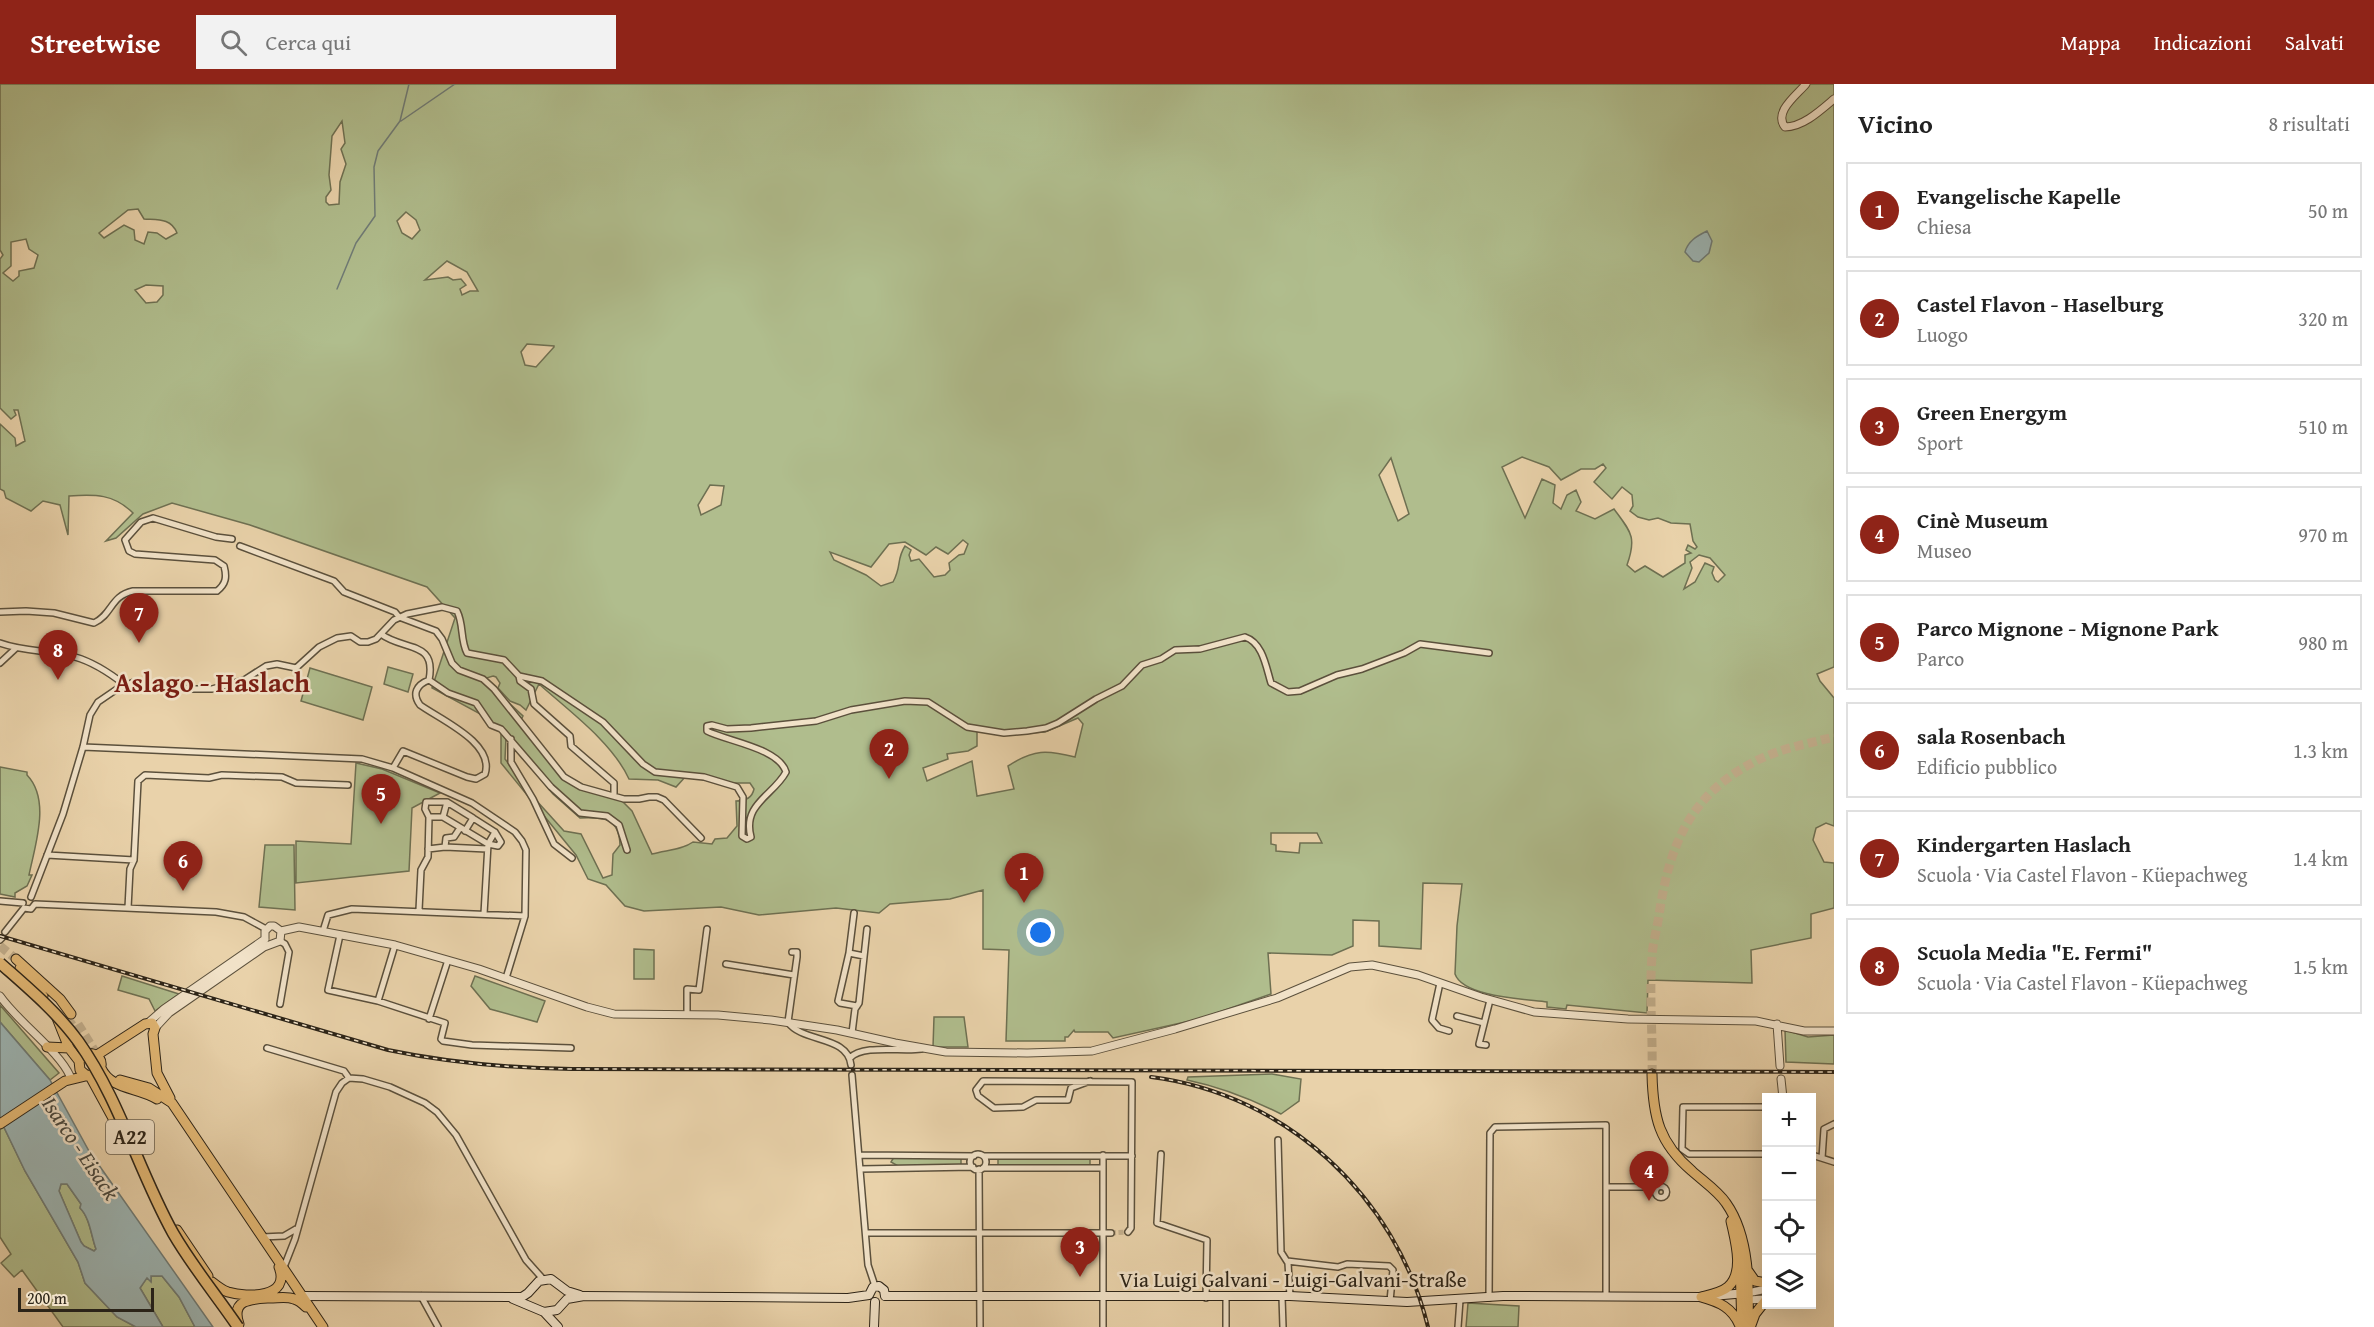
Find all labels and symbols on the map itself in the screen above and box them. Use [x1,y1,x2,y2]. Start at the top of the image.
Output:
pin: 7 [120,594,158,643]
pin: 8 [38,630,78,680]
district label: Aslago - Haslach [114,662,310,702]
pin: 2 [870,730,908,779]
pin: 5 [362,774,400,824]
pin: 6 [164,842,202,891]
pin: 1 [1004,854,1044,903]
your location [1026,918,1055,947]
water label: Isarco - Eisack [34,1090,128,1207]
road number: A22 [106,1120,154,1154]
pin: 4 [1630,1152,1668,1201]
pin: 3 [1060,1228,1100,1277]
street label: Via Luigi Galvani - Luigi-Galvani-Straße [1119,1264,1467,1295]
scale bar [18,1285,154,1312]

